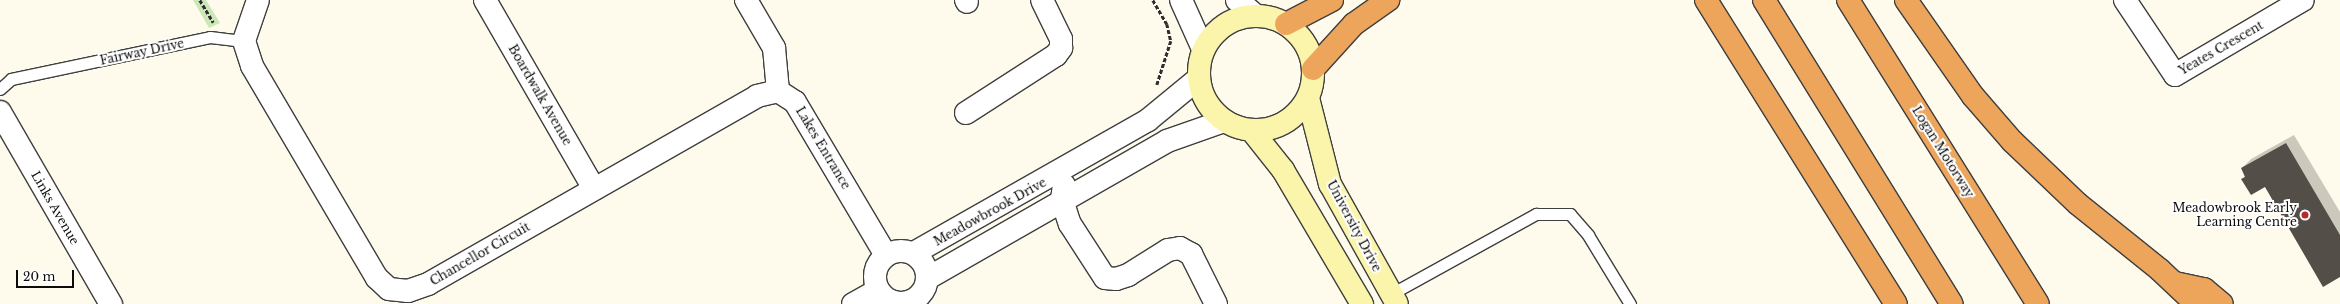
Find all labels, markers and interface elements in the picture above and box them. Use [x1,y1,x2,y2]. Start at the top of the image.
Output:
street label: Yeates Crescent [2176,18,2266,78]
street label: Fairway Drive [98,36,186,68]
street label: Boardwalk Avenue [505,42,575,148]
street label: Lakes Entrance [793,104,853,192]
street label: Logan Motorway [1909,104,1977,200]
street label: Links Avenue [28,168,82,248]
street label: Meadowbrook Drive [931,175,1049,249]
street label: University Drive [1324,178,1384,274]
place label: Meadowbrook Early Learning Centre [2172,201,2297,229]
marker: Meadowbrook Early Learning Centre [2300,210,2310,220]
street label: Chancellor Circuit [427,219,533,289]
scale bar [18,262,76,288]
text: 20 m [23,269,55,284]

